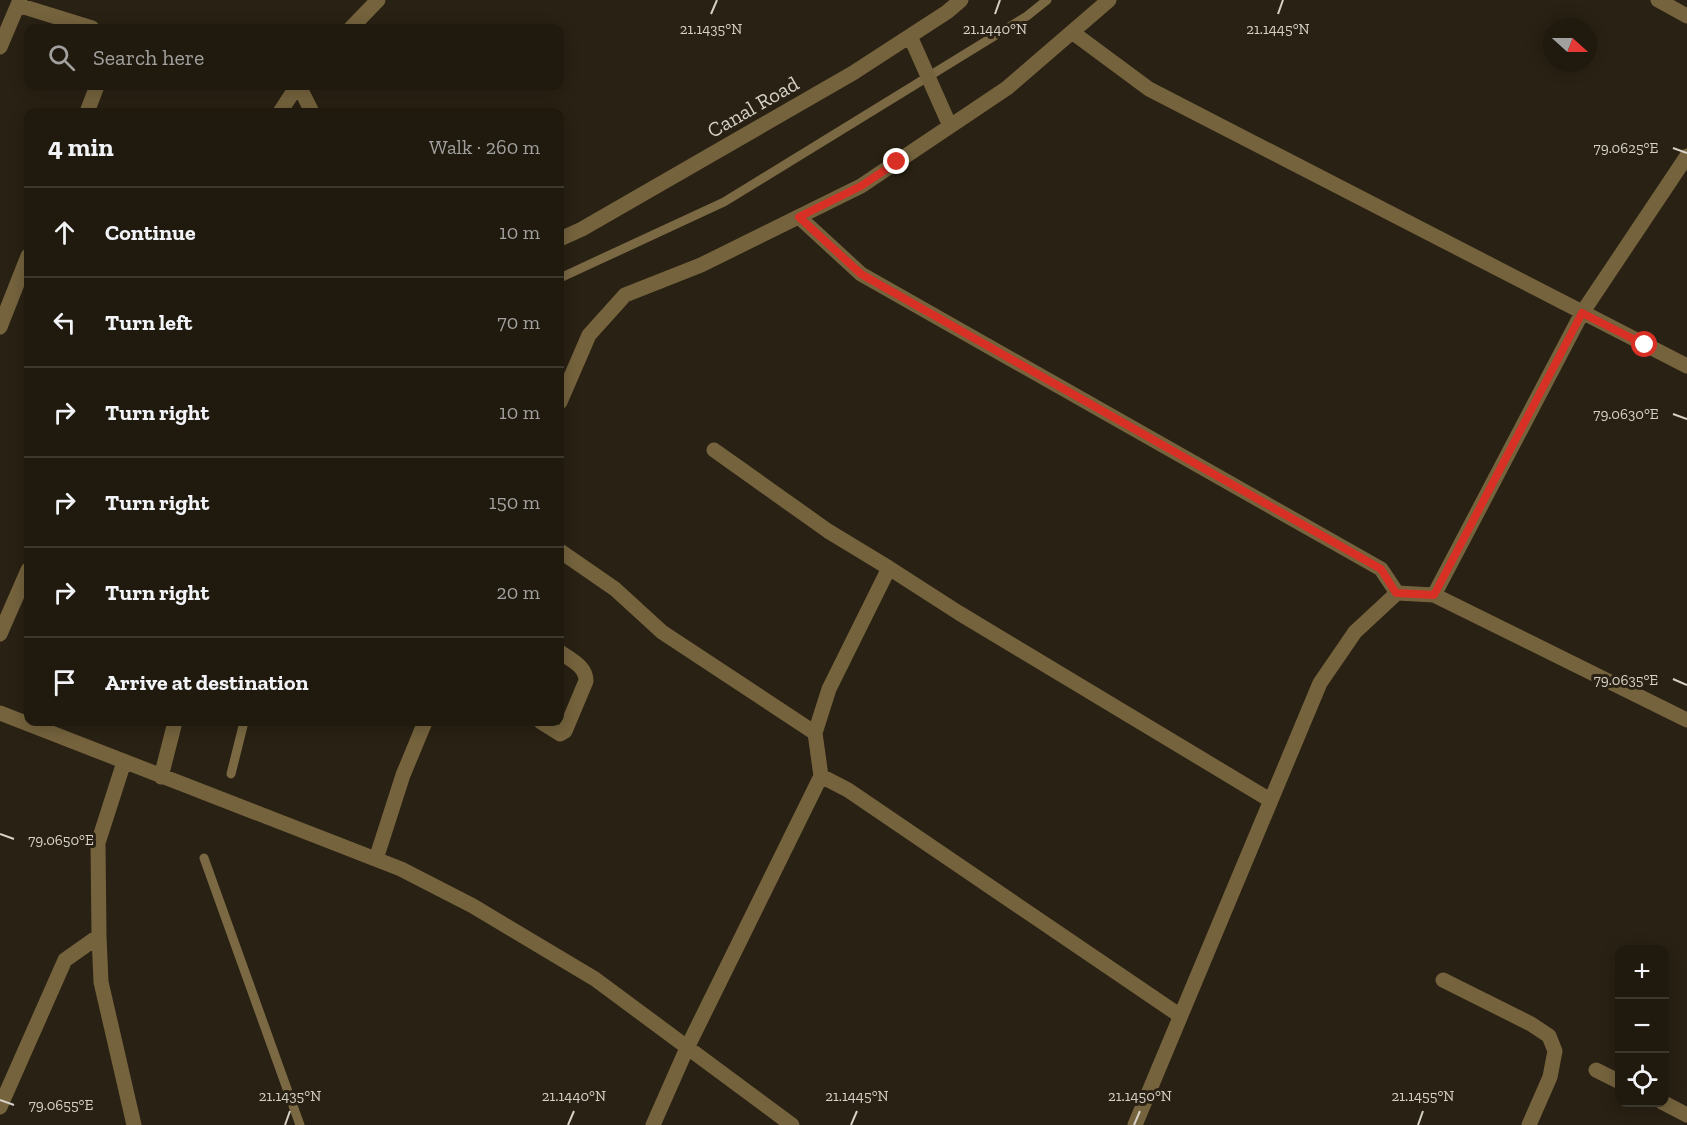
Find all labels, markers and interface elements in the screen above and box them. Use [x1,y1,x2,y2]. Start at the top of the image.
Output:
north arrow [1543,18,1597,72]
text: 21.1435°N [680,20,742,38]
text: 21.1440°N [963,20,1027,38]
text: 21.1445°N [1246,20,1310,38]
search box [24,24,564,90]
icon: search [45,41,78,74]
text: Search here [93,44,204,71]
street label: Canal Road [703,70,803,143]
text: 4 min [48,131,114,163]
text: Walk · 260 m [429,135,540,159]
text: 79.0625°E [1594,139,1659,157]
route end [883,148,909,174]
icon: ahead [48,216,81,249]
text: Continue [105,219,196,246]
text: 10 m [499,220,540,244]
icon: left [48,306,81,339]
text: Turn left [105,309,192,336]
text: 70 m [497,310,540,334]
route start [1631,331,1657,357]
icon: right [48,396,81,429]
text: Turn right [105,399,209,426]
text: 10 m [499,400,540,424]
text: 79.0630°E [1593,405,1659,423]
icon: right [48,486,81,519]
text: Turn right [105,489,209,516]
text: 150 m [489,490,540,514]
icon: right [48,576,81,609]
text: Turn right [105,579,209,606]
text: 20 m [496,580,540,604]
icon: arrive [48,666,81,699]
text: Arrive at destination [105,669,308,696]
text: 79.0635°E [1594,671,1658,689]
text: 79.0650°E [28,831,94,849]
map controls [1615,945,1669,1107]
button: + [1615,945,1669,999]
button: − [1615,999,1669,1053]
button: locate [1615,1053,1669,1107]
text: 21.1435°N [259,1087,321,1105]
text: 21.1440°N [542,1087,606,1105]
text: 21.1445°N [825,1087,889,1105]
text: 21.1450°N [1108,1087,1172,1105]
text: 21.1455°N [1392,1087,1454,1105]
text: 79.0655°E [29,1096,94,1114]

